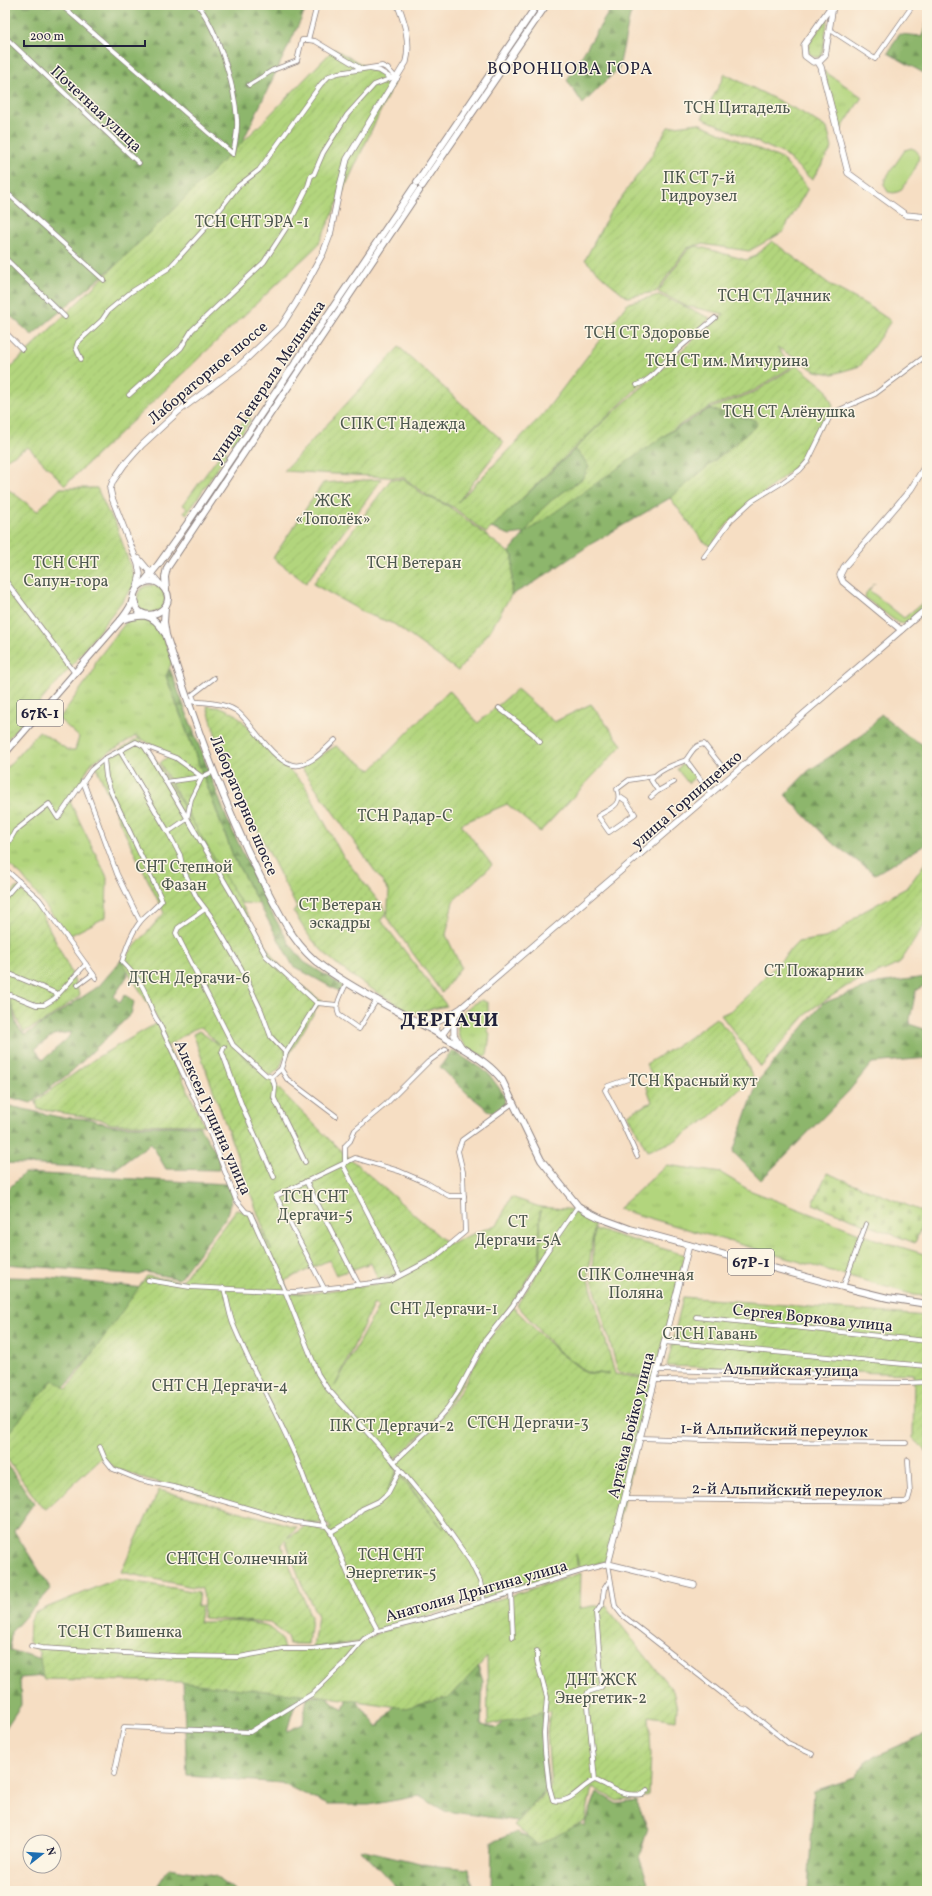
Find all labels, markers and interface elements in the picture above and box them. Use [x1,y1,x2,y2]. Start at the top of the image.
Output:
scale bar [24,22,145,48]
text: 200 m [30,29,64,45]
district label: ВОРОНЦОВА ГОРА [487,58,653,81]
street label: Почетная улица [45,61,146,158]
park label: ТСН Цитадель [684,98,790,120]
park label: ПК СТ 7-й Гидроузел [661,168,738,208]
park label: ТСН СНТ ЭРА -1 [195,212,309,234]
park label: ТСН СТ Дачник [718,286,831,308]
street label: улица Генерала Мельника [206,296,332,468]
street label: Лабораторное шоссе [144,317,273,430]
park label: ТСН СТ Здоровье [584,323,710,345]
park label: ТСН СТ им. Мичурина [645,351,809,373]
park label: ТСН СТ Алёнушка [722,402,856,424]
park label: СПК СТ Надежда [340,414,466,436]
park label: ЖСК «Тополёк» [295,491,371,531]
park label: ТСН СНТ Сапун-гора [23,553,109,593]
park label: ТСН Ветеран [367,553,462,575]
road number: 67К-1 [17,700,63,726]
street label: Лабораторное шоссе [204,732,283,879]
street label: улица Горпищенко [627,746,747,855]
park label: ТСН Радар-С [357,806,453,828]
park label: СНТ Степной Фазан [136,857,233,897]
park label: СТ Ветеран эскадры [299,895,381,935]
park label: СТ Пожарник [764,961,864,983]
park label: ДТСН Дергачи-6 [128,968,250,990]
district label: ДЕРГАЧИ [400,1007,500,1035]
street label: Алексея Гущина улица [168,1037,256,1199]
park label: ТСН Красный кут [628,1071,758,1093]
park label: ТСН СНТ Дергачи-5 [277,1187,353,1227]
park label: СТ Дергачи-5А [475,1212,561,1252]
road number: 67Р-1 [728,1249,774,1275]
park label: СПК Солнечная Поляна [578,1265,694,1305]
park label: СНТ Дергачи-1 [390,1299,498,1321]
street label: Сергея Воркова улица [732,1300,894,1338]
park label: СТСН Гавань [662,1324,758,1346]
street label: Артёма Бойко улица [603,1350,661,1501]
street label: Альпийская улица [723,1359,859,1383]
park label: СНТ СН Дергачи-4 [152,1376,288,1398]
park label: СТСН Дергачи-3 [467,1413,589,1435]
park label: ПК СТ Дергачи-2 [330,1416,454,1438]
street label: 1-й Альпийский переулок [680,1418,868,1444]
street label: 2-й Альпийский переулок [691,1478,883,1504]
park label: ТСН СНТ Энергетик-5 [346,1545,436,1585]
park label: СНТСН Солнечный [166,1549,308,1571]
street label: Анатолия Дрыгина улица [383,1555,570,1628]
park label: ТСН СТ Вишенка [58,1622,182,1644]
park label: ДНТ ЖСК Энергетик-2 [555,1670,647,1710]
north arrow [22,1834,62,1874]
text: N [42,1845,58,1858]

